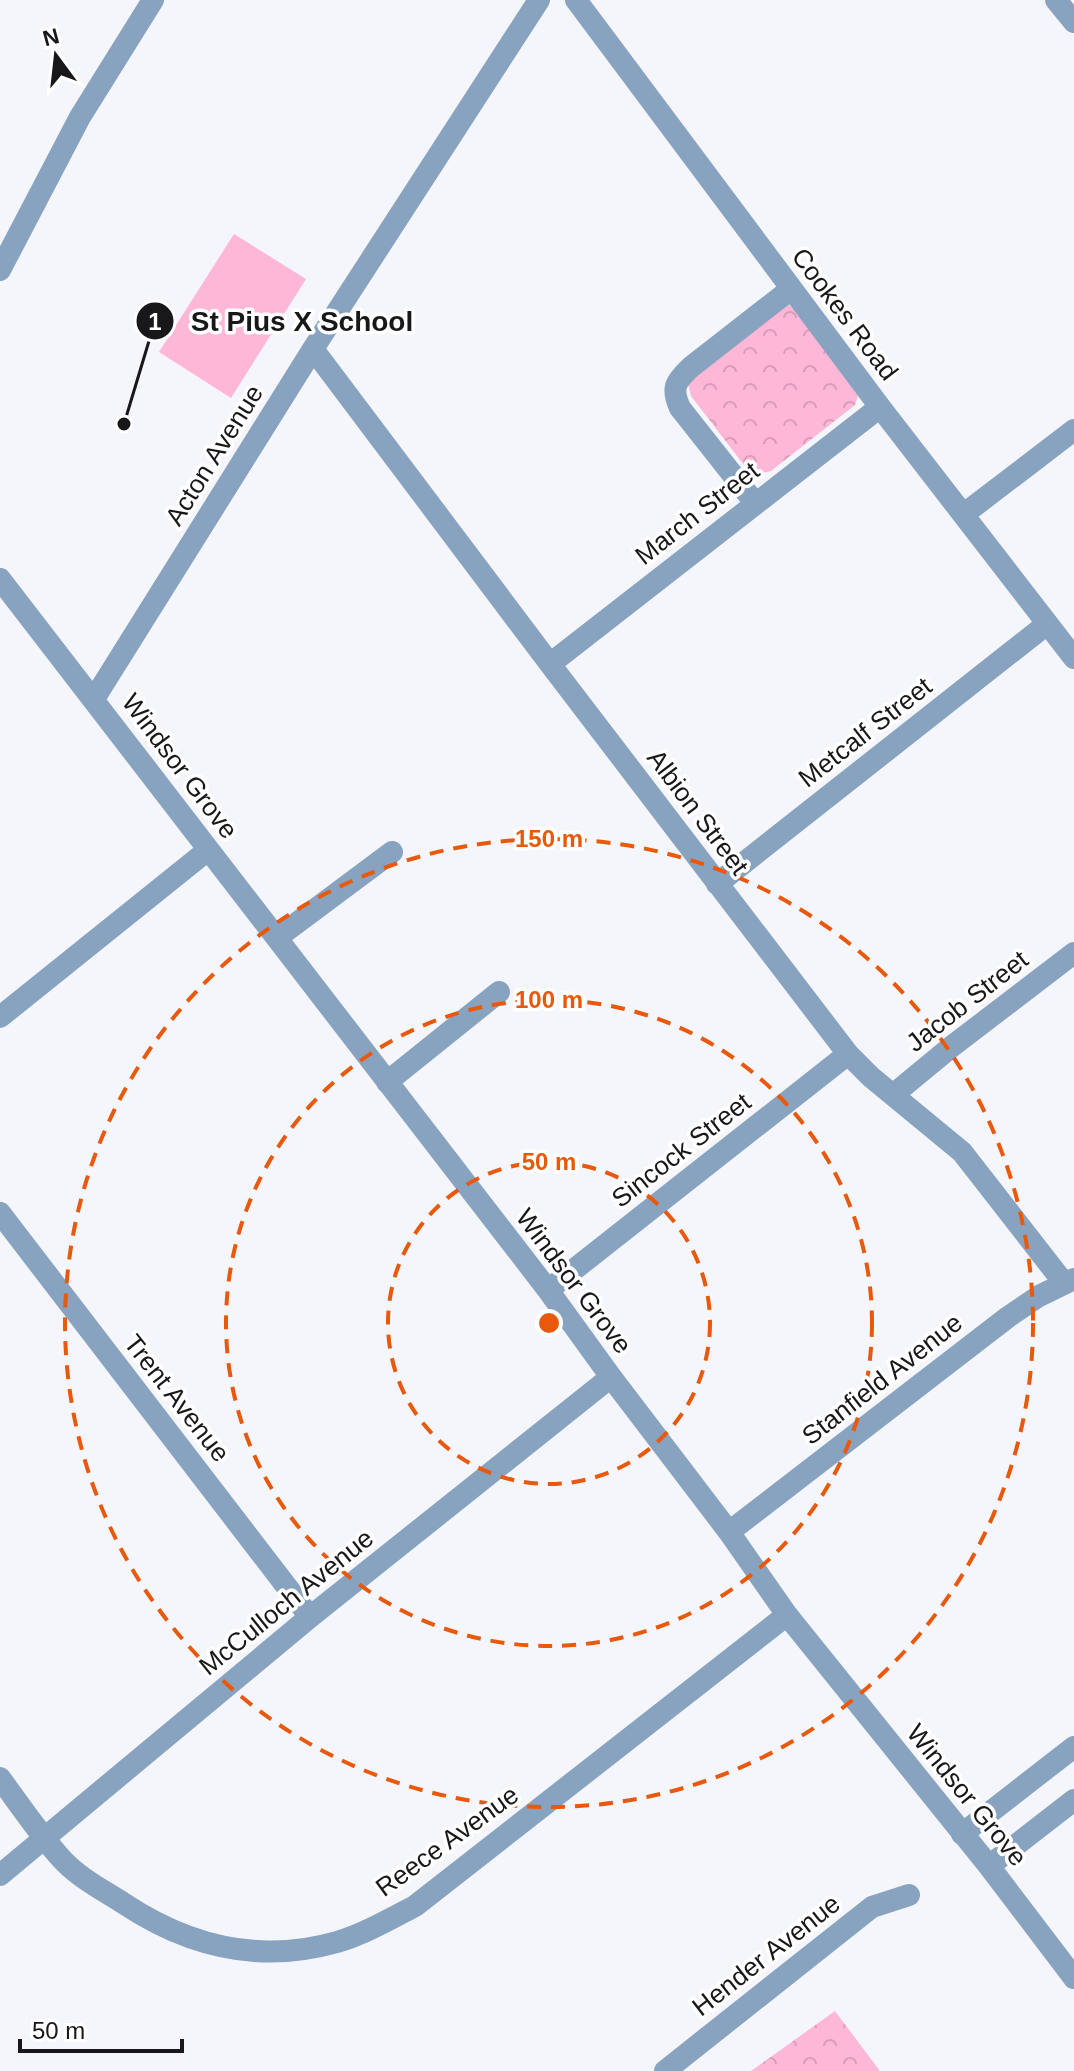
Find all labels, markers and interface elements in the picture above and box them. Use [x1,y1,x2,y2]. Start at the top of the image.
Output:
north arrow [16,16,96,96]
text: N [40,23,62,51]
street label: Cookes Road [786,242,904,386]
callout: St Pius X School [135,295,429,347]
text: St Pius X School [191,306,413,337]
text: 1 [148,308,162,335]
street label: Acton Avenue [159,379,269,531]
street label: March Street [629,455,765,571]
street label: Metcalf Street [793,670,938,793]
street label: Windsor Grove [116,688,244,844]
street label: Albion Street [641,744,755,881]
text: 150 m [515,825,583,852]
street label: Jacob Street [900,944,1034,1058]
text: 100 m [515,986,583,1013]
street label: Sincock Street [606,1086,757,1213]
text: 50 m [522,1148,576,1175]
street label: Windsor Grove [510,1203,638,1359]
street label: Stanfield Avenue [796,1307,968,1451]
centre of rings [535,1309,563,1337]
street label: Trent Avenue [118,1328,236,1468]
street label: McCulloch Avenue [193,1523,379,1681]
street label: Windsor Grove [901,1718,1033,1872]
street label: Reece Avenue [370,1779,524,1903]
street label: Hender Avenue [686,1888,846,2022]
scale bar [20,2003,182,2053]
text: 50 m [32,2017,85,2044]

